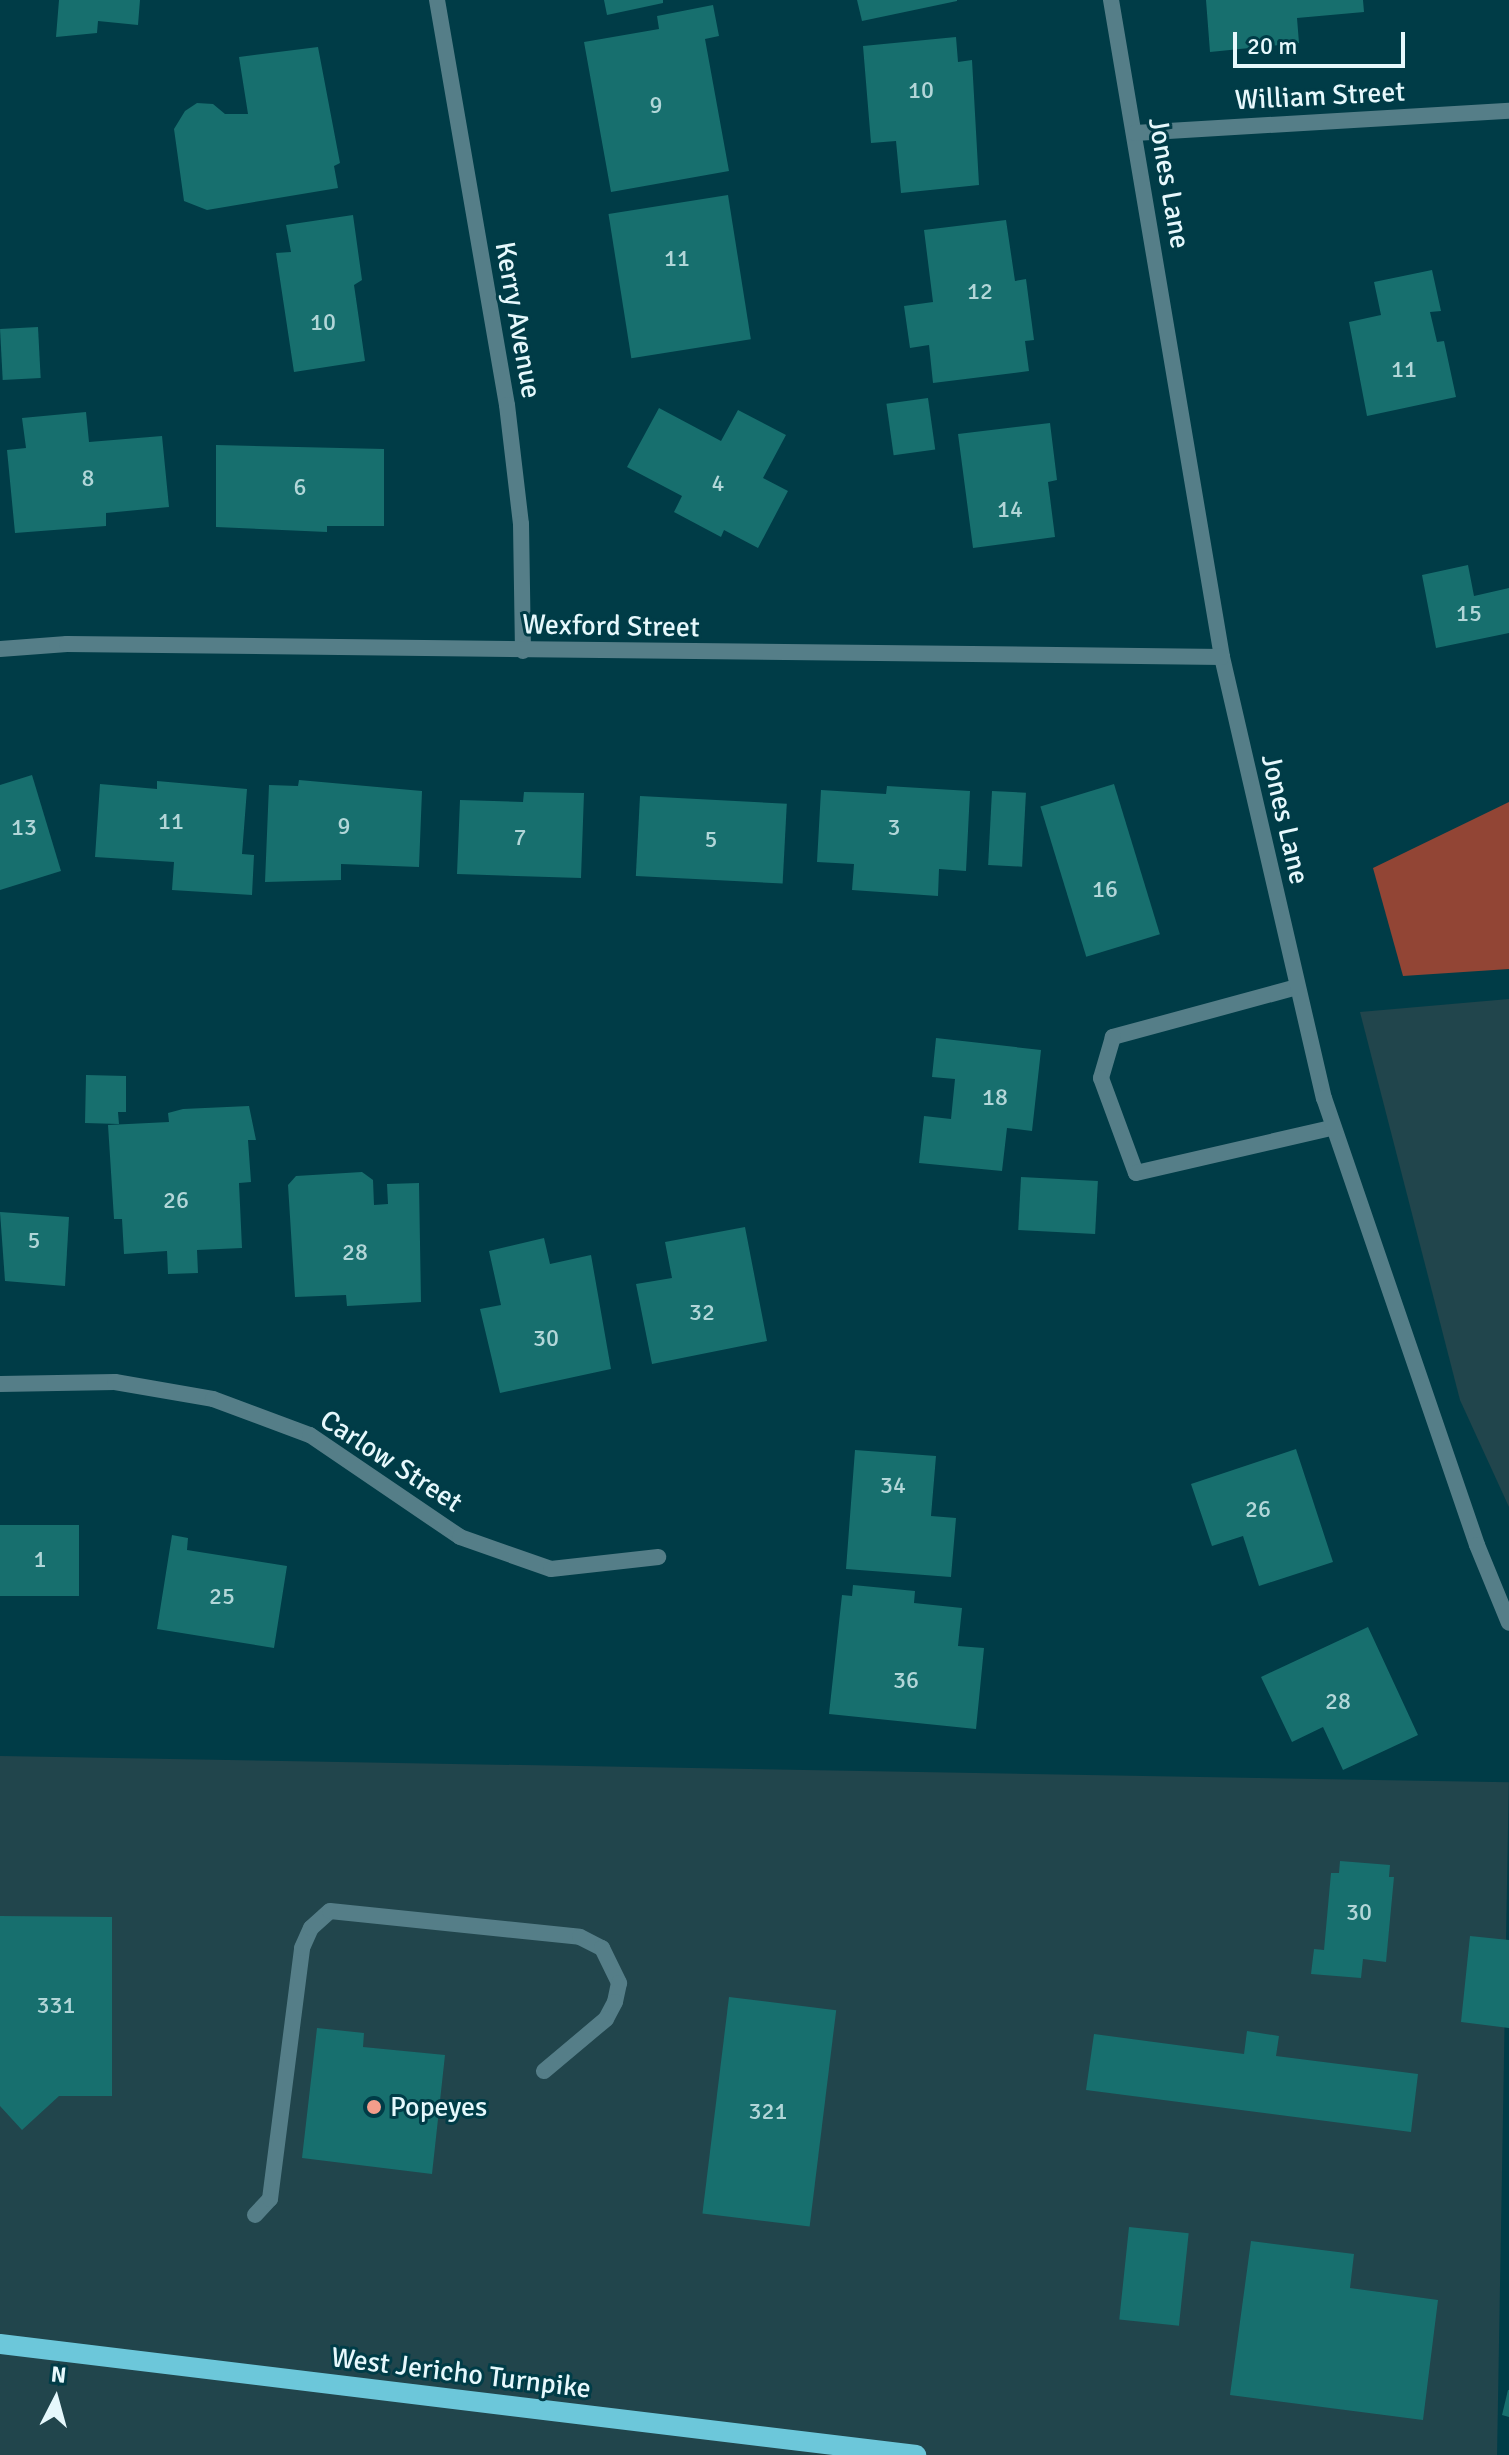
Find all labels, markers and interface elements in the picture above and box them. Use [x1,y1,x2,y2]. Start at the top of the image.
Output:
scale bar [1237,16,1409,66]
text: 20 m [1247,31,1297,61]
street label: William Street [1234,75,1406,117]
house number: 10 [908,77,934,105]
house number: 9 [650,92,662,120]
street label: Jones Lane [1141,115,1197,251]
street label: Kerry Avenue [488,239,548,401]
house number: 11 [664,245,690,273]
house number: 12 [967,278,993,306]
house number: 10 [310,309,336,337]
house number: 11 [1391,356,1417,384]
house number: 8 [82,465,94,493]
house number: 4 [712,470,724,498]
house number: 6 [294,474,306,502]
house number: 14 [997,496,1023,524]
house number: 15 [1456,600,1482,628]
street label: Wexford Street [522,608,700,644]
street label: Jones Lane [1254,751,1316,887]
house number: 11 [158,808,184,836]
house number: 9 [338,813,350,841]
house number: 13 [11,814,37,842]
house number: 3 [888,814,900,842]
house number: 7 [514,824,526,852]
house number: 5 [705,826,717,854]
house number: 16 [1092,876,1118,904]
house number: 18 [982,1084,1008,1112]
house number: 26 [163,1187,189,1215]
house number: 5 [28,1227,40,1255]
house number: 28 [342,1239,368,1267]
house number: 32 [689,1299,715,1327]
house number: 30 [533,1325,559,1353]
street label: Carlow Street [314,1403,468,1519]
house number: 34 [880,1472,906,1500]
house number: 26 [1245,1496,1271,1524]
house number: 1 [34,1546,46,1574]
house number: 25 [209,1583,235,1611]
house number: 36 [893,1667,919,1695]
house number: 28 [1325,1688,1351,1716]
house number: 30 [1346,1899,1372,1927]
house number: 331 [37,1992,75,2020]
place label: Popeyes [390,2090,487,2124]
marker: Popeyes [365,2098,383,2116]
house number: 321 [749,2098,787,2126]
street label: West Jericho Turnpike [329,2340,593,2406]
north arrow [16,2359,96,2439]
text: N [50,2360,68,2389]

